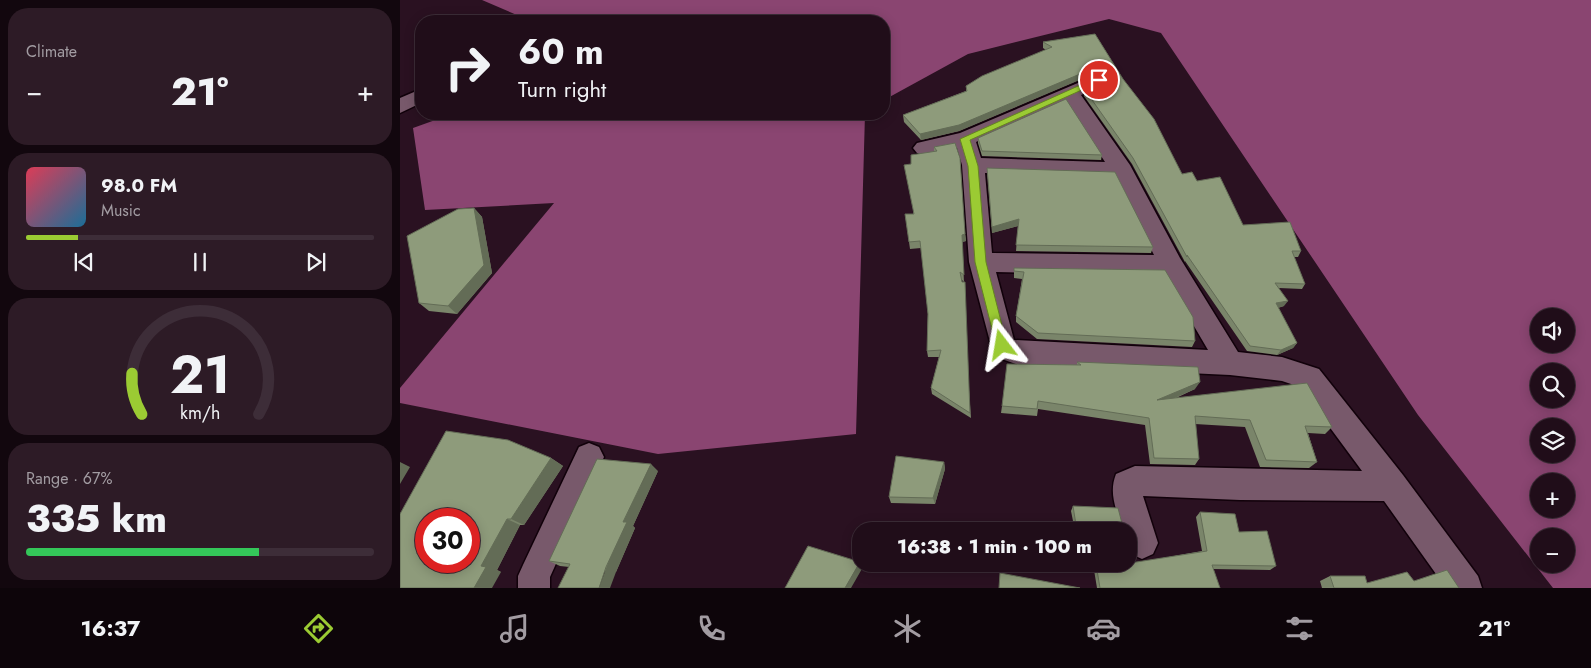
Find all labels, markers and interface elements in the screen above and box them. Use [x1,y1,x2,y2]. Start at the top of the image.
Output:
text: 60 m [518,27,604,77]
icon: right [435,35,500,100]
text: Climate [26,40,77,63]
pin [1078,59,1120,101]
text: 21° [171,64,228,119]
icon: arrive [1085,66,1113,94]
text: − [26,71,43,112]
text: + [357,71,374,112]
text: Turn right [518,73,606,105]
text: 98.0 FM [101,172,177,199]
text: Music [101,199,141,222]
icon: previous [70,248,98,276]
icon: pause [186,248,214,276]
icon: next [302,248,330,276]
map controls [1530,308,1575,573]
button: sound [1530,308,1575,353]
position arrow [975,318,1027,370]
text: 21 [170,337,230,413]
button: search [1530,363,1575,408]
text: km/h [180,400,220,426]
button: layers [1530,418,1575,463]
text: Range · 67% [26,467,112,490]
button: + [1530,473,1575,518]
text: 335 km [26,491,167,546]
speed limit sign: 30 [415,508,480,573]
button: − [1530,528,1575,573]
text: 16:38 · 1 min · 100 m [897,533,1092,560]
icon: directions [301,611,336,646]
icon: music [497,611,532,646]
icon: phone [694,611,729,646]
icon: climate [890,611,925,646]
icon: car [1086,611,1121,646]
icon: filters [1282,611,1317,646]
text: 16:37 [81,612,140,644]
text: 21° [1478,612,1510,644]

